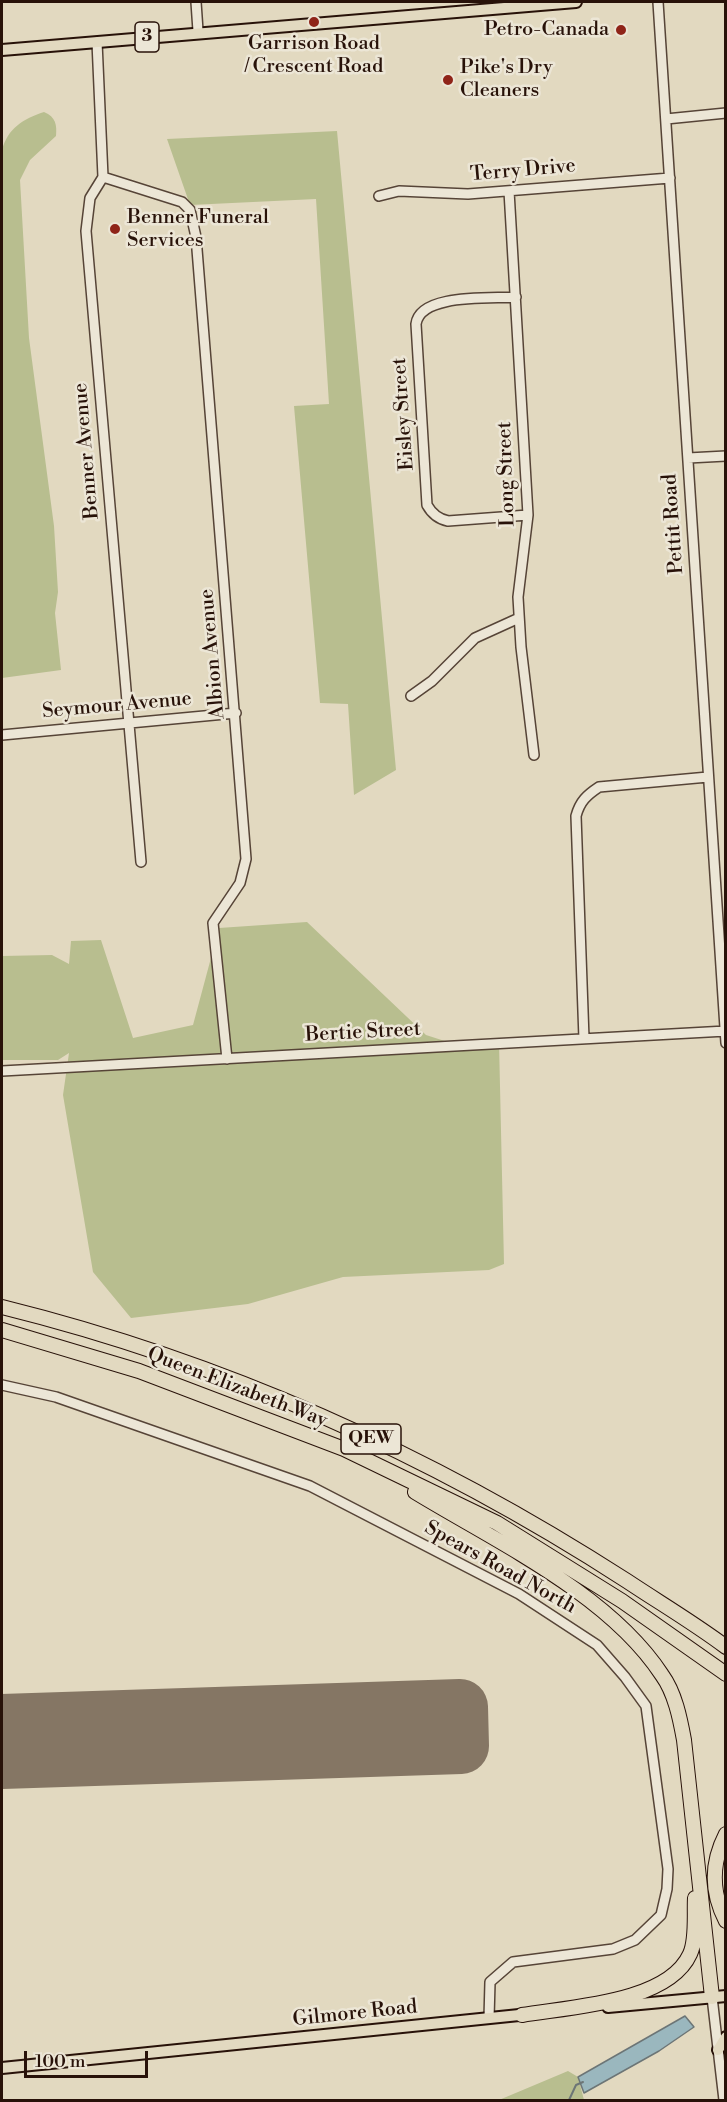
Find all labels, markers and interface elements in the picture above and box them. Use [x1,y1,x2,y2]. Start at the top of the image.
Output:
marker: Garrison Road / Crescent Road [307,15,321,29]
place label: Petro-Canada [484,18,609,42]
road number: 3 [135,22,159,52]
marker: Petro-Canada [614,23,628,37]
place label: Garrison Road / Crescent Road [245,32,383,79]
place label: Pike's Dry Cleaners [460,56,553,103]
marker: Pike's Dry Cleaners [441,73,455,87]
street label: Terry Drive [469,154,577,188]
place label: Benner Funeral Services [127,206,269,253]
marker: Benner Funeral Services [108,222,122,236]
street label: Eisley Street [388,357,420,471]
street label: Benner Avenue [69,382,105,520]
street label: Long Street [493,421,521,527]
street label: Pettit Road [659,473,689,575]
street label: Albion Avenue [195,588,231,720]
street label: Seymour Avenue [41,688,193,724]
street label: Bertie Street [305,1018,421,1048]
street label: Queen Elizabeth Way [144,1343,330,1433]
road number: QEW [341,1424,401,1454]
street label: Spears Road North [420,1516,580,1620]
street label: Gilmore Road [292,1996,418,2032]
scale bar [27,2039,152,2077]
text: 100 m [35,2050,86,2073]

